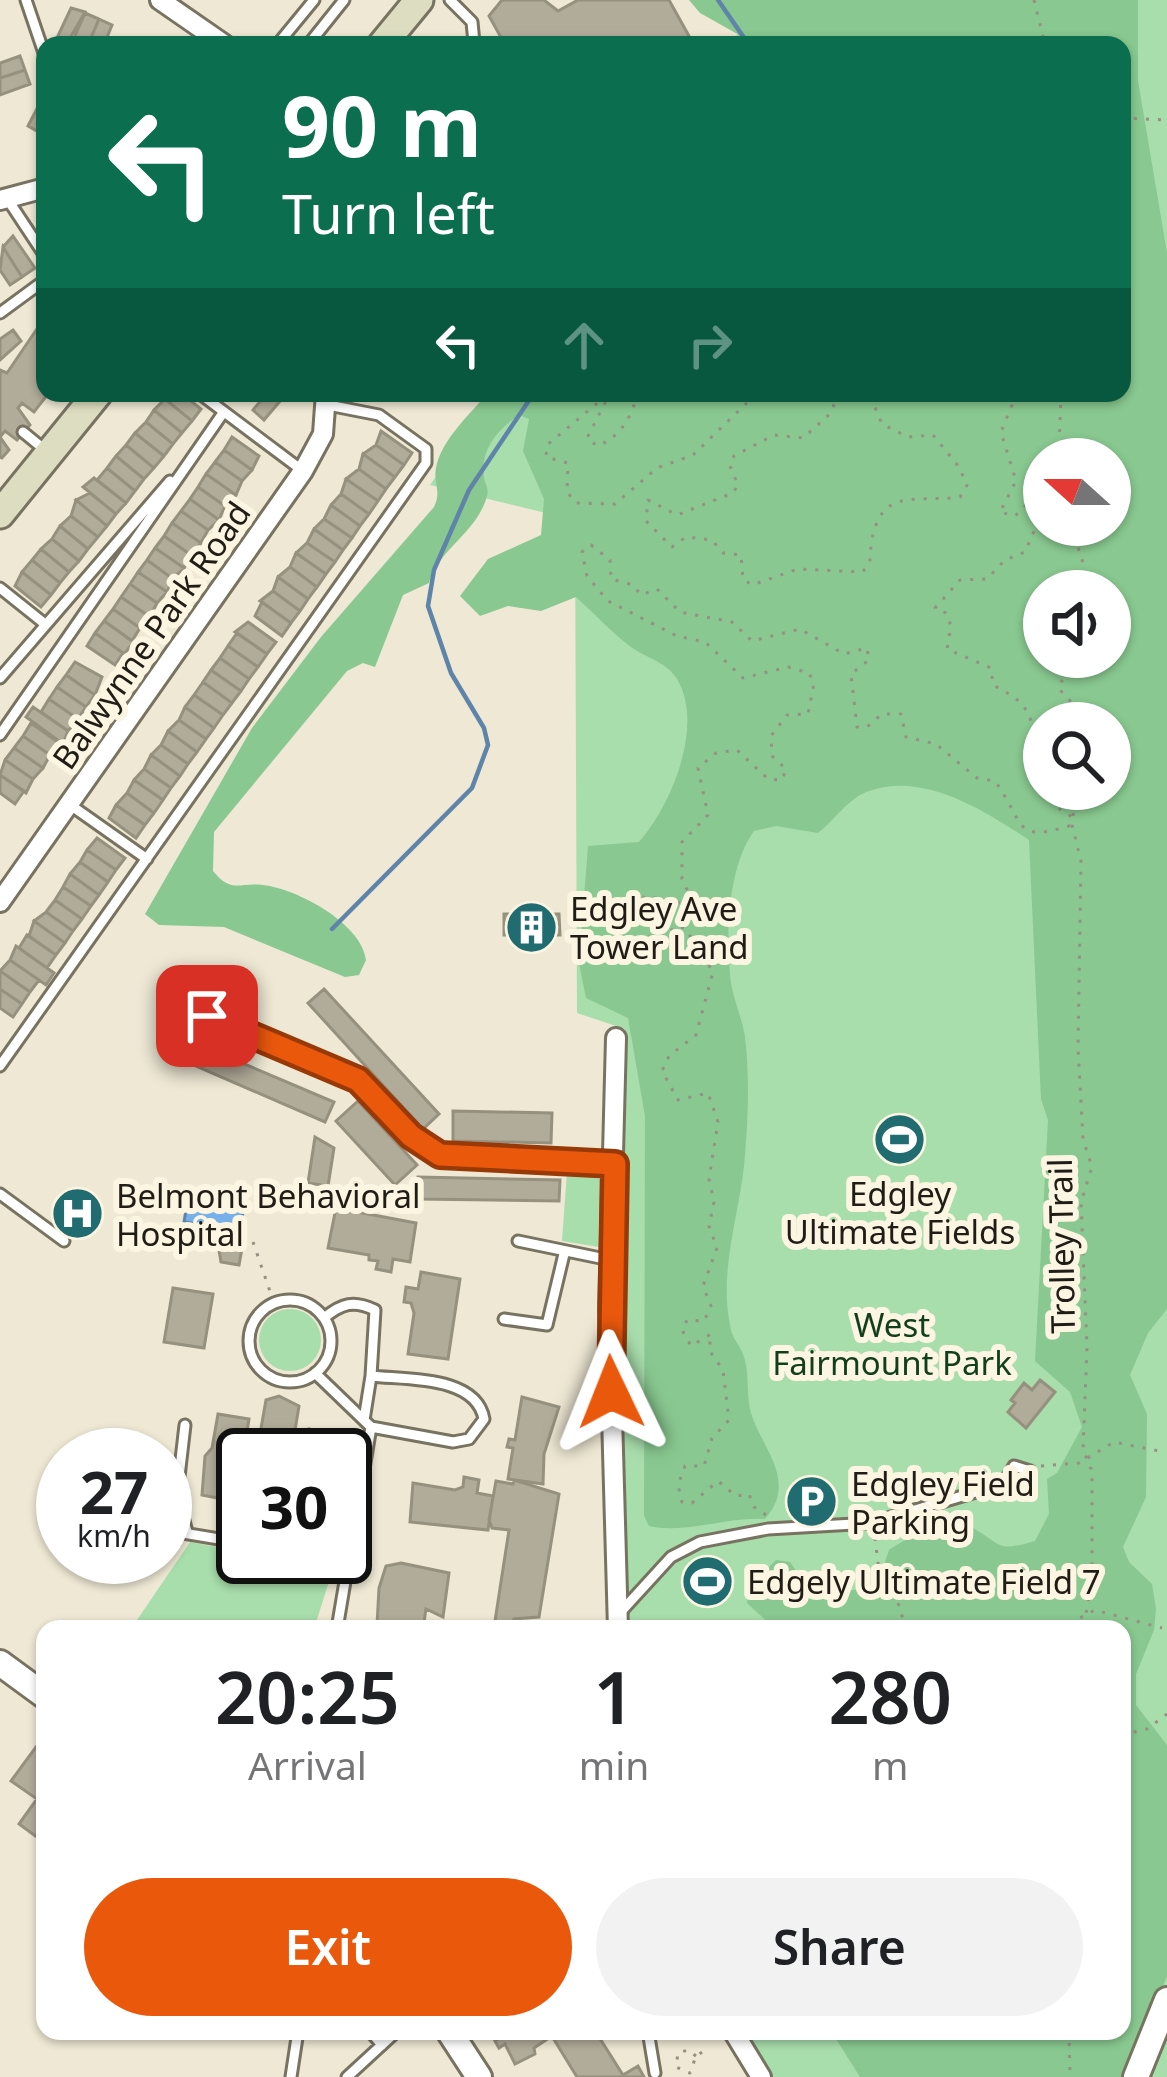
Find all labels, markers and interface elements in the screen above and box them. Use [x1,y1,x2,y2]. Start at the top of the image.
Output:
text: 90 m [282,67,482,182]
icon: left [84,84,240,240]
text: Turn left [282,176,495,250]
icon: left [425,312,491,378]
icon: ahead [551,312,617,378]
icon: right [677,312,743,378]
north arrow [1023,438,1131,546]
map controls [1023,438,1131,810]
street label: Balwynne Park Road [42,492,260,778]
button: sound [1023,570,1131,678]
button: search [1023,702,1131,810]
place label: Edgley Ave Tower Land [570,886,749,969]
building icon: Edgley Ave Tower Land [503,899,559,955]
pin [156,965,258,1067]
icon: arrive [174,983,240,1049]
sports icon: Edgley Ultimate Fields [872,1111,928,1167]
street label: Trolley Trail [1037,1158,1085,1334]
place label: Edgley Ultimate Fields [785,1171,1015,1254]
place label: Belmont Behavioral Hospital [116,1173,421,1256]
hospital icon: Belmont Behavioral Hospital [49,1186,105,1242]
park label: West Fairmount Park [772,1302,1012,1385]
position arrow [548,1329,674,1455]
speed limit sign: 30 [216,1428,372,1584]
text: 27 [80,1450,148,1532]
place label: Edgley Field Parking [851,1461,1035,1544]
parking icon: Edgley Field Parking [784,1474,840,1530]
text: km/h [77,1515,151,1556]
sports icon: Edgely Ultimate Field 7 [680,1553,736,1609]
place label: Edgely Ultimate Field 7 [747,1559,1101,1604]
text: 20:25 [215,1647,400,1745]
text: 1 [593,1647,635,1745]
text: 280 [828,1647,952,1745]
text: Arrival [248,1738,367,1791]
text: min [579,1738,649,1791]
text: m [872,1738,908,1791]
button: Exit [84,1878,572,2016]
button: Share [596,1878,1083,2016]

